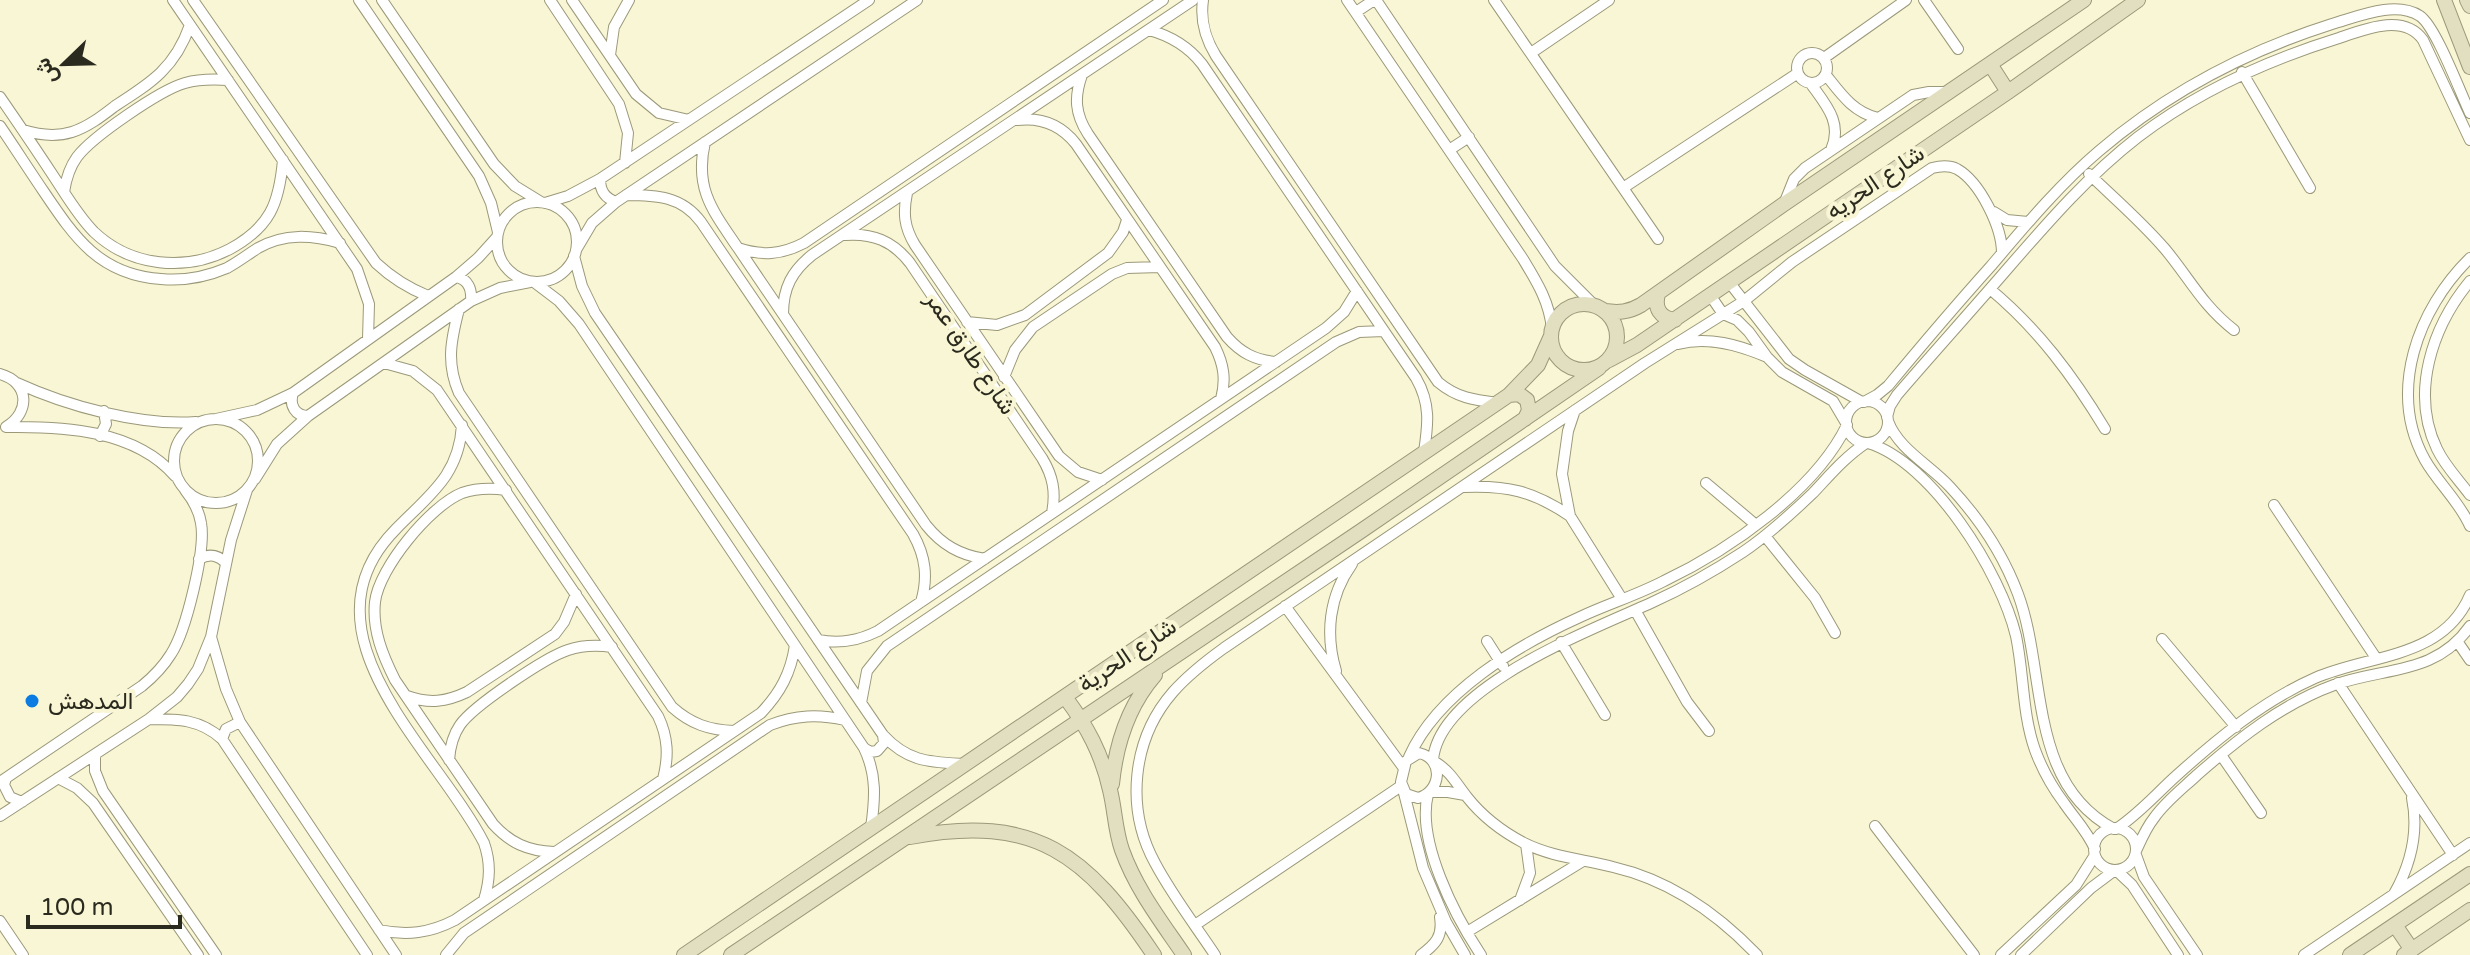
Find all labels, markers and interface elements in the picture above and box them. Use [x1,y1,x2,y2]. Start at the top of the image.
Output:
north arrow [24,24,104,104]
text: ش [29,54,64,89]
street label: شارع الحريه [1821,139,1931,227]
street label: شارع طارق عمر [917,285,1022,421]
street label: شارع الحرية [1073,612,1183,700]
place label: المدهش [48,687,133,716]
marker: المدهش [23,692,41,710]
scale bar [28,879,180,929]
text: 100 m [40,893,114,922]

